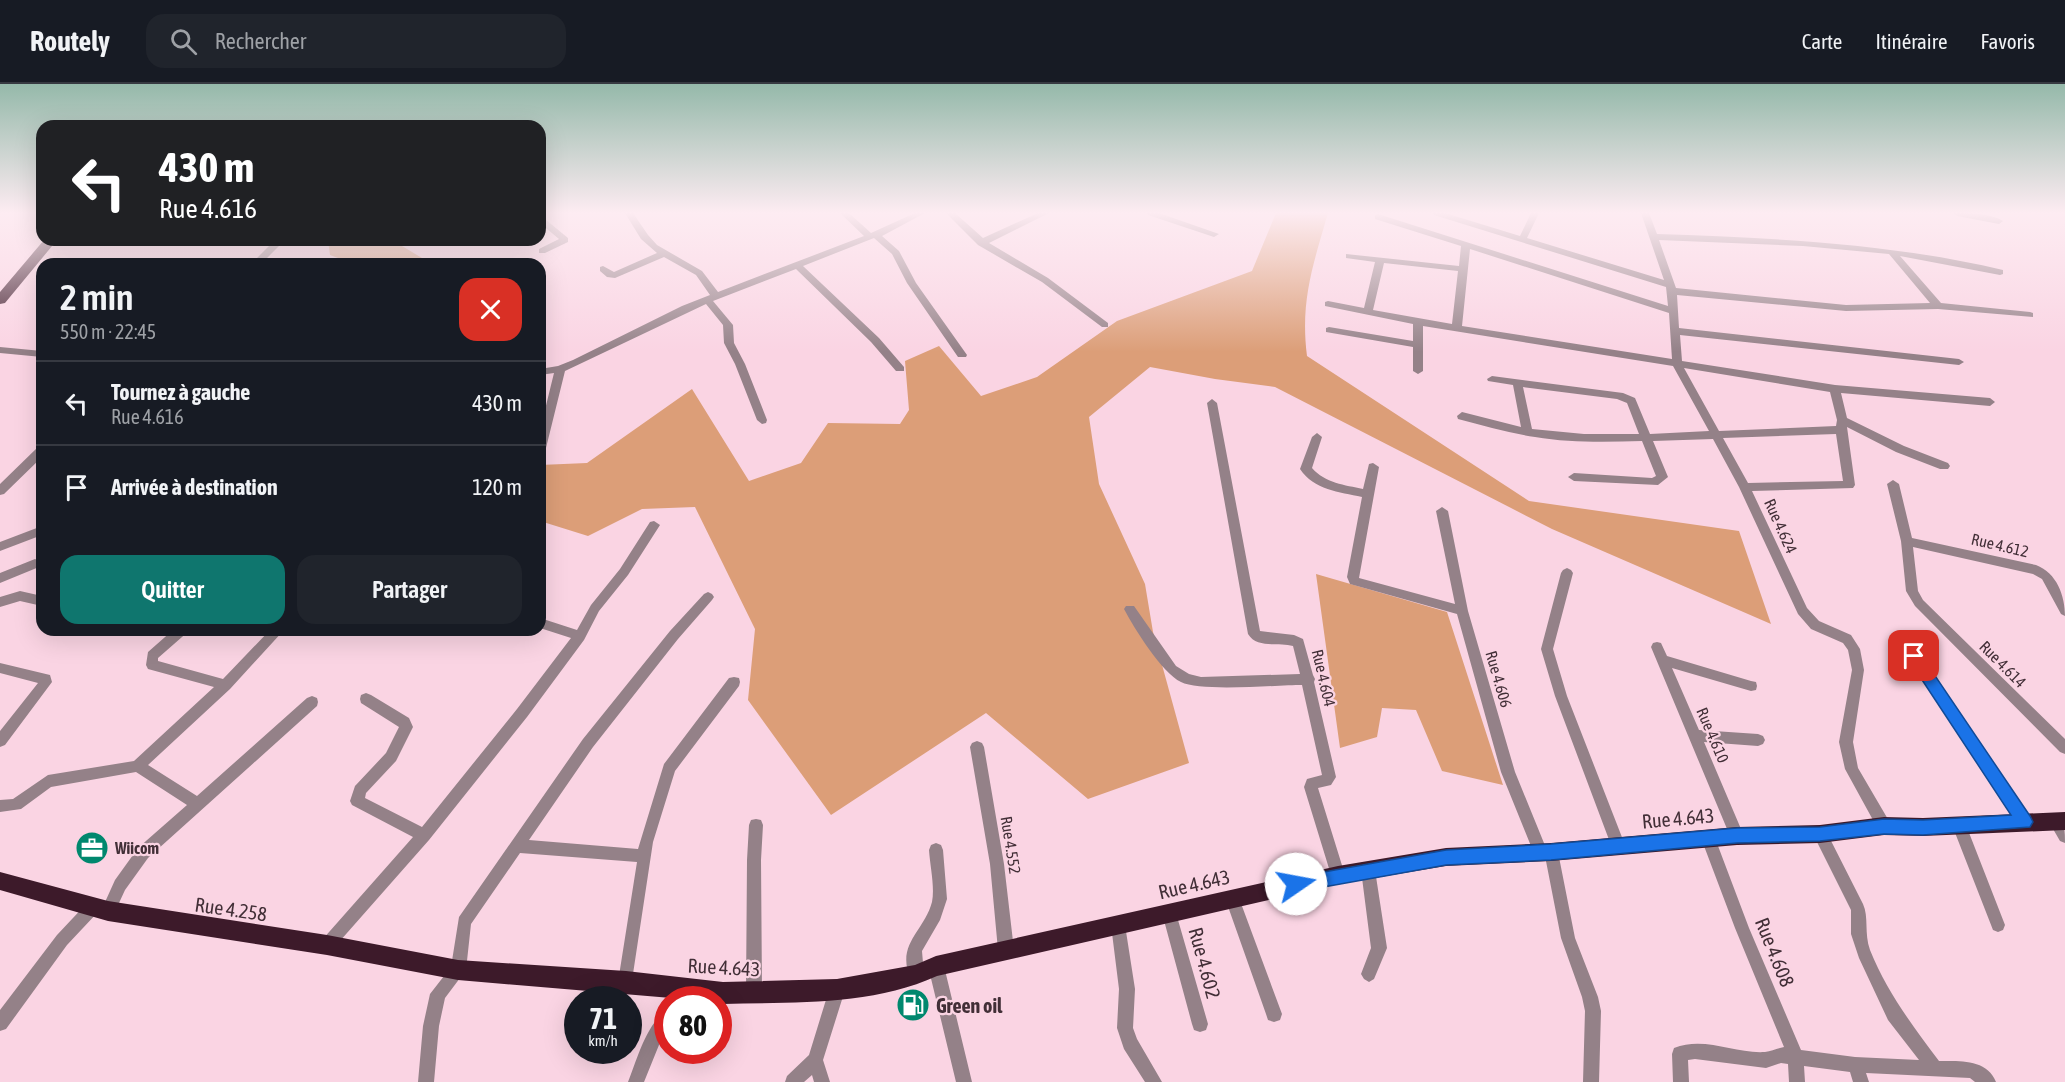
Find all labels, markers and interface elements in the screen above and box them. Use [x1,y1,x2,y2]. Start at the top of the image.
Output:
search box [146,14,566,68]
text: Routely [30,25,110,57]
icon: search [167,25,200,58]
text: Rechercher [215,28,306,54]
text: Carte [1802,29,1842,53]
text: Itinéraire [1875,29,1947,53]
text: Favoris [1980,29,2035,53]
text: 430 m [159,143,254,191]
icon: left [60,144,138,222]
text: Rue 4.616 [159,193,257,224]
text: 2 min [60,276,134,318]
button: close [459,278,522,341]
text: 550 m · 22:45 [60,320,156,343]
text: Tournez à gauche [111,379,250,405]
icon: left [60,387,93,420]
text: 430 m [472,390,522,416]
text: Rue 4.616 [111,405,184,428]
icon: arrive [60,471,93,504]
text: Arrivée à destination [111,474,278,500]
text: 120 m [472,474,522,500]
street label: Rue 4.624 [1761,496,1801,556]
street label: Rue 4.612 [1970,530,2030,560]
button: Quitter [60,555,285,624]
button: Partager [297,555,522,624]
pin [1888,630,1939,681]
street label: Rue 4.614 [1976,637,2030,691]
icon: arrive [1897,639,1930,672]
street label: Rue 4.604 [1309,648,1339,708]
street label: Rue 4.606 [1482,649,1516,709]
street label: Rue 4.610 [1693,705,1733,765]
street label: Rue 4.643 [1641,803,1715,833]
street label: Rue 4.552 [998,815,1024,875]
office icon: Wiicom [74,830,110,866]
place label: Wiicom [114,839,159,857]
position arrow [1264,852,1328,916]
street label: Rue 4.643 [1156,865,1232,903]
street label: Rue 4.258 [193,893,269,925]
street label: Rue 4.608 [1751,914,1799,990]
street label: Rue 4.602 [1184,925,1226,1001]
street label: Rue 4.643 [687,954,761,980]
speed limit sign: 80 [654,986,732,1064]
fuel station icon: Green oil [895,987,931,1023]
place label: Green oil [936,994,1003,1017]
text: 71 [589,1001,617,1035]
text: km/h [588,1032,618,1049]

